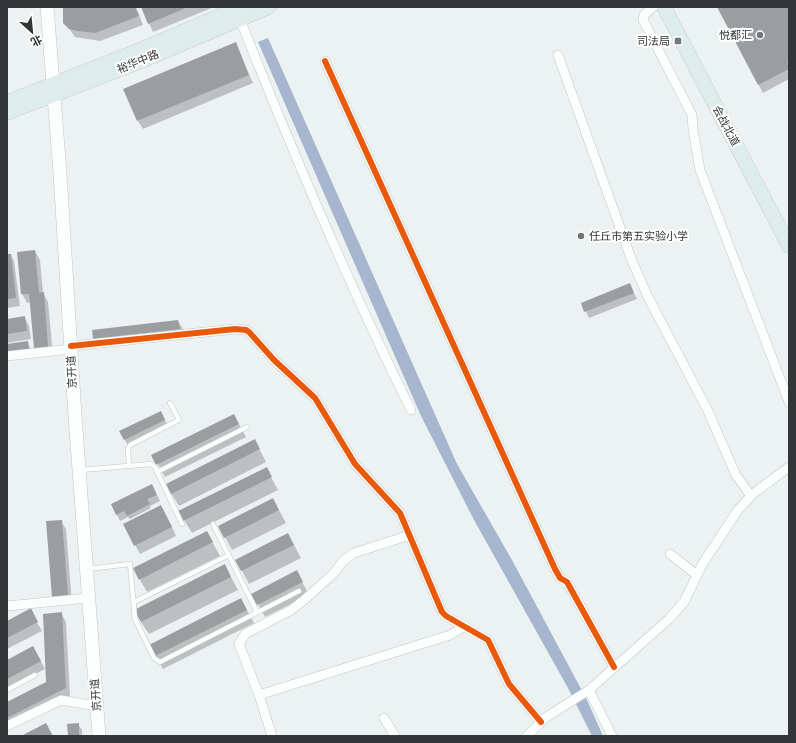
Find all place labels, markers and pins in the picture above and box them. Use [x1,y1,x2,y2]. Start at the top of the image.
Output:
place label: 悦都汇 [719,29,752,42]
marker: 悦都汇 [755,30,765,40]
place label: 司法局 [637,35,670,48]
marker: 司法局 [673,36,683,46]
place label: 任丘市第五实验小学 [589,230,688,243]
marker: 任丘市第五实验小学 [576,231,586,241]

